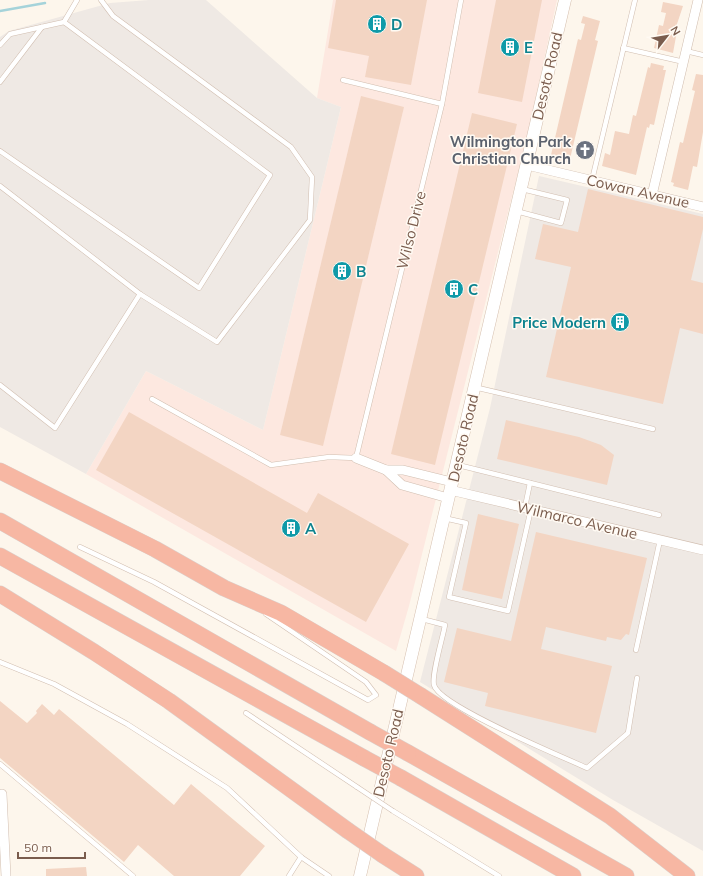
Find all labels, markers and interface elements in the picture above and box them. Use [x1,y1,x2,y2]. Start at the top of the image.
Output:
building icon: D [366,13,388,35]
place label: D [391,15,402,34]
north arrow [647,16,687,56]
text: N [667,24,684,38]
street label: Desoto Road [528,30,566,122]
building icon: E [499,36,521,58]
place label: E [524,38,533,57]
place label: Wilmington Park Christian Church [450,132,572,168]
church icon: Wilmington Park Christian Church [574,139,596,161]
street label: Cowan Avenue [585,170,691,212]
street label: Wilso Drive [392,189,430,271]
building icon: B [331,260,353,282]
place label: B [356,262,366,281]
building icon: C [443,278,465,300]
place label: C [468,280,478,299]
building icon: Price Modern [609,311,631,333]
place label: Price Modern [512,313,606,332]
street label: Desoto Road [444,392,482,484]
street label: Wilmarco Avenue [515,497,639,543]
building icon: A [280,517,302,539]
place label: A [305,519,317,538]
street label: Desoto Road [369,707,407,799]
scale bar [18,834,85,860]
text: 50 m [24,840,52,855]

